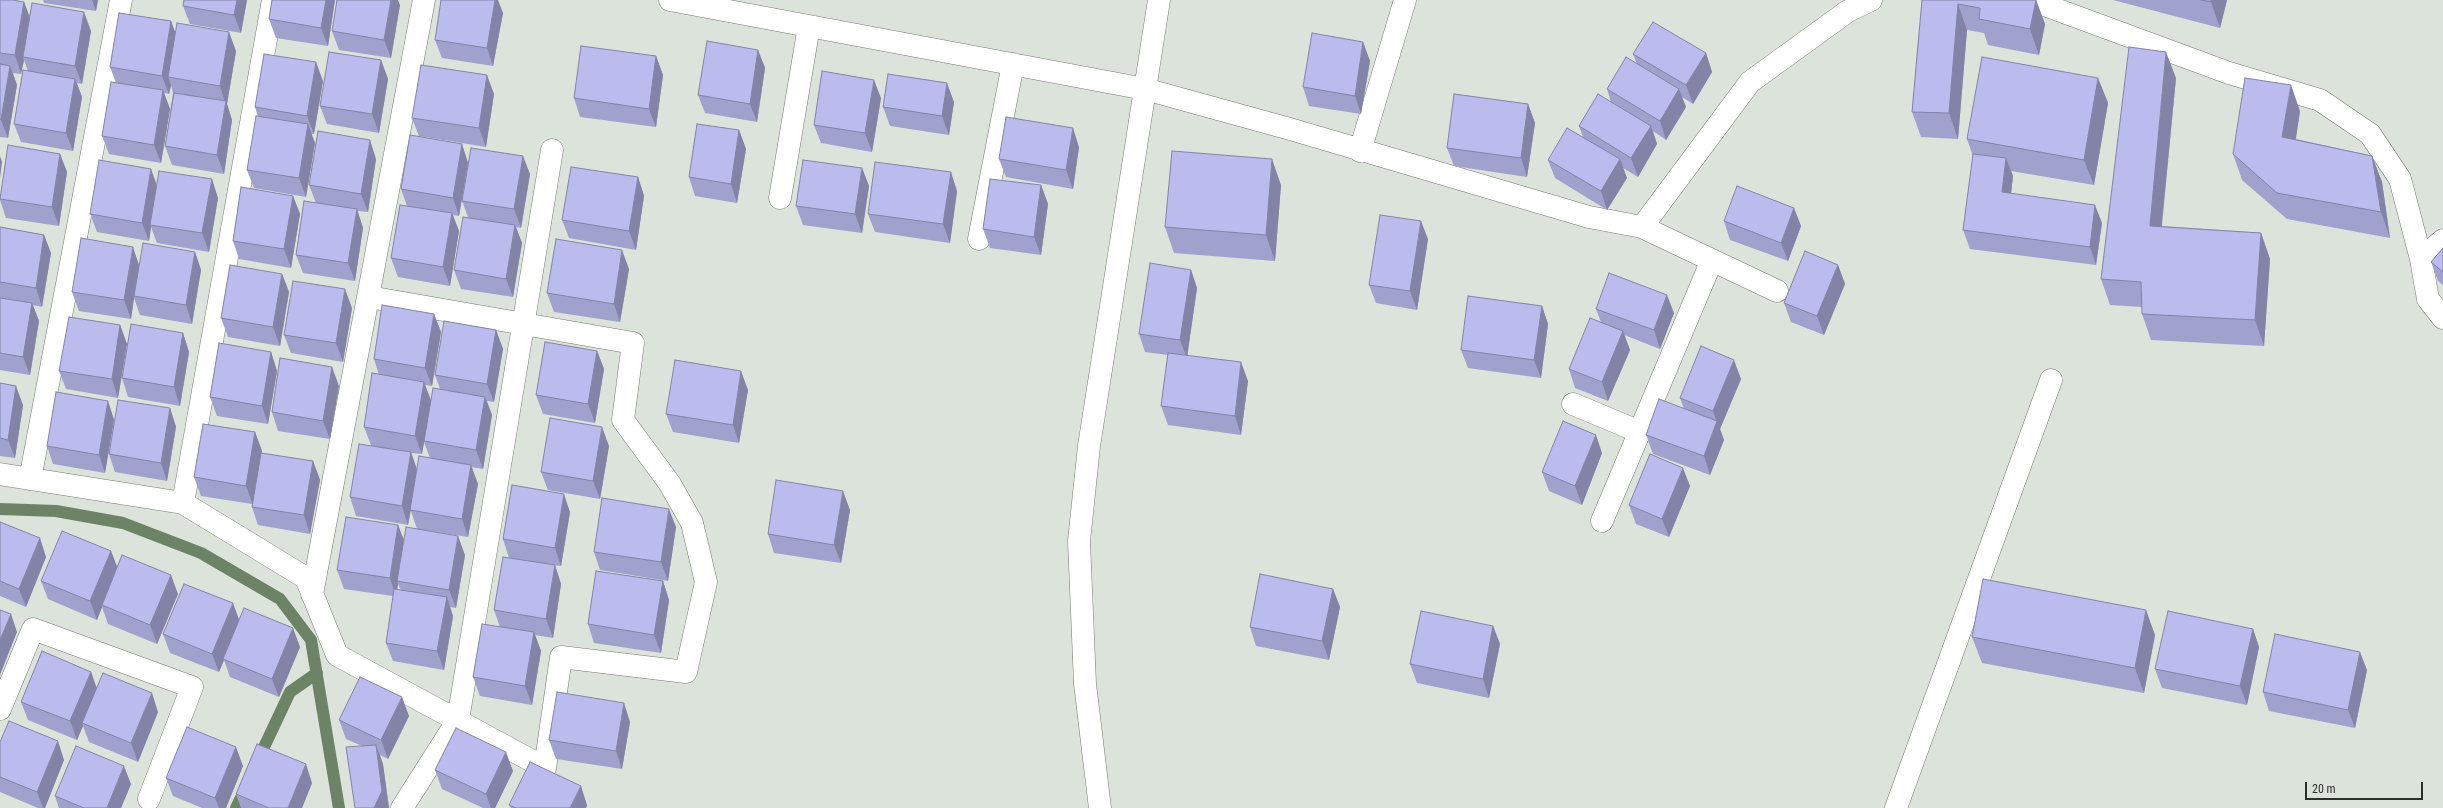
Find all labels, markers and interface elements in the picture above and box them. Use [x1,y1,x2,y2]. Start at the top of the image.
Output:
scale bar [2307,774,2425,800]
text: 20 m [2312,782,2336,796]

